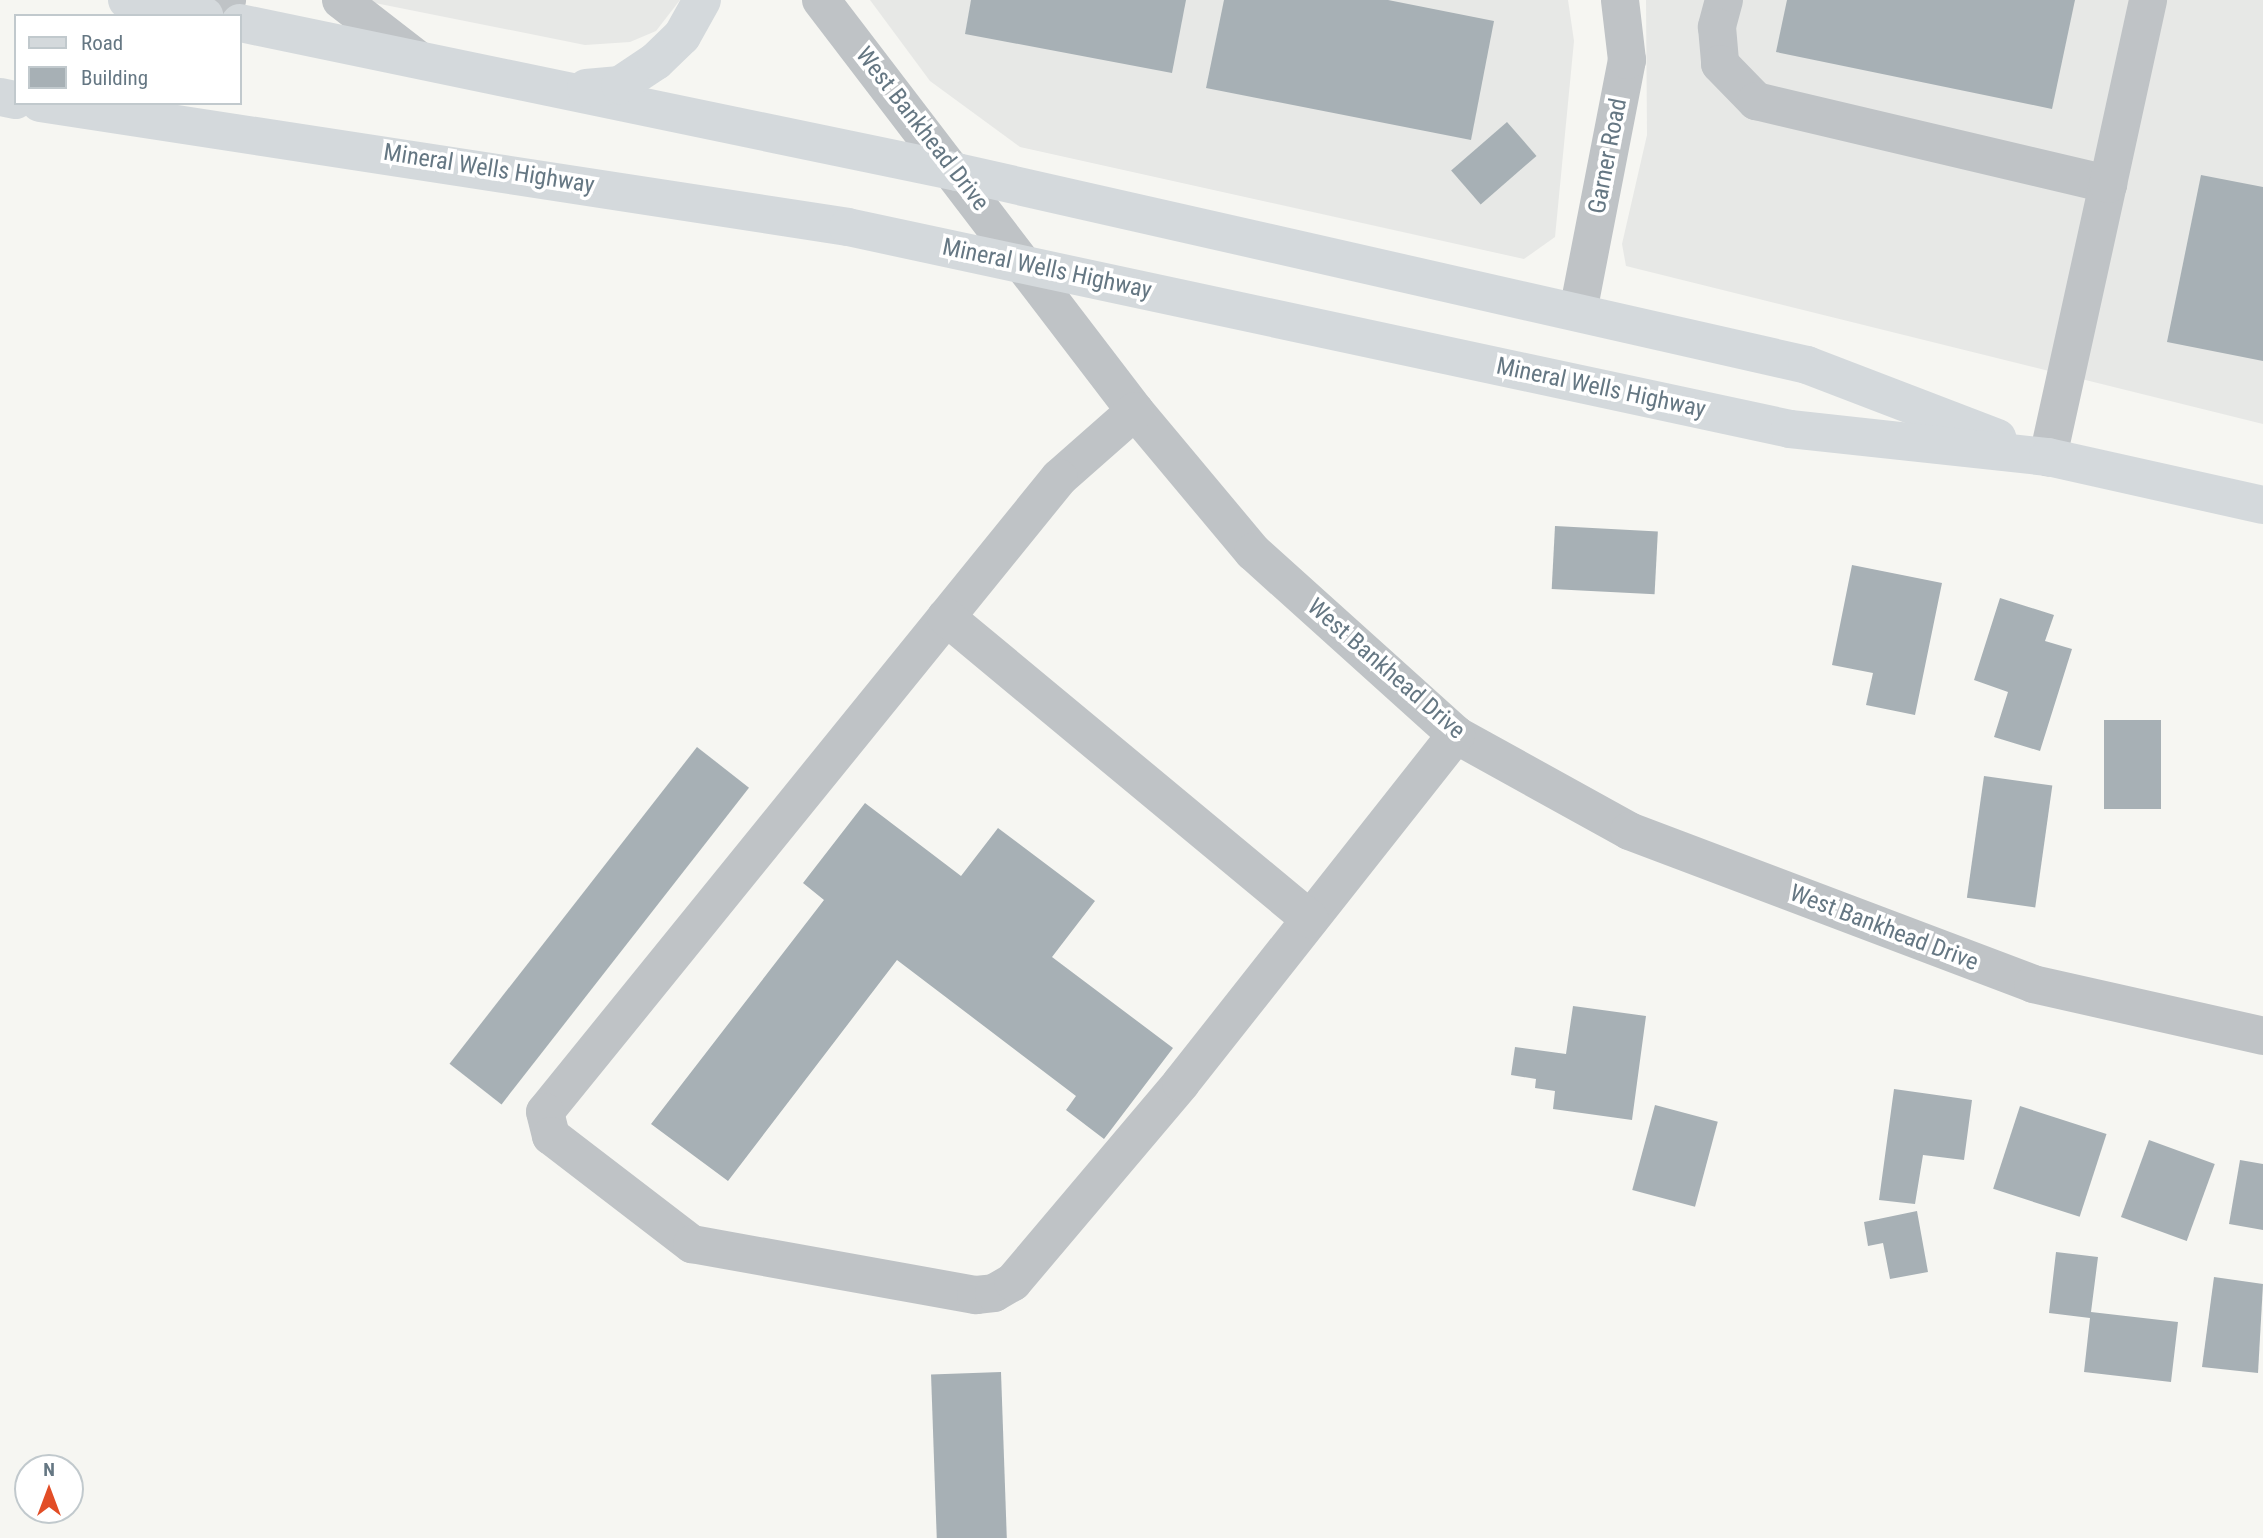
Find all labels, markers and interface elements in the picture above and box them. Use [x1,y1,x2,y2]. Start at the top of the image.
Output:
legend [14,14,242,105]
text: Road [81,31,123,55]
street label: West Bankhead Drive [849,42,995,216]
text: Building [81,66,148,90]
street label: Garner Road [1583,96,1633,216]
street label: Mineral Wells Highway [381,138,597,200]
street label: Mineral Wells Highway [940,233,1154,305]
street label: Mineral Wells Highway [1494,352,1708,424]
street label: West Bankhead Drive [1301,593,1471,745]
street label: West Bankhead Drive [1786,879,1982,977]
north arrow [14,1454,84,1524]
text: N [43,1458,55,1481]

